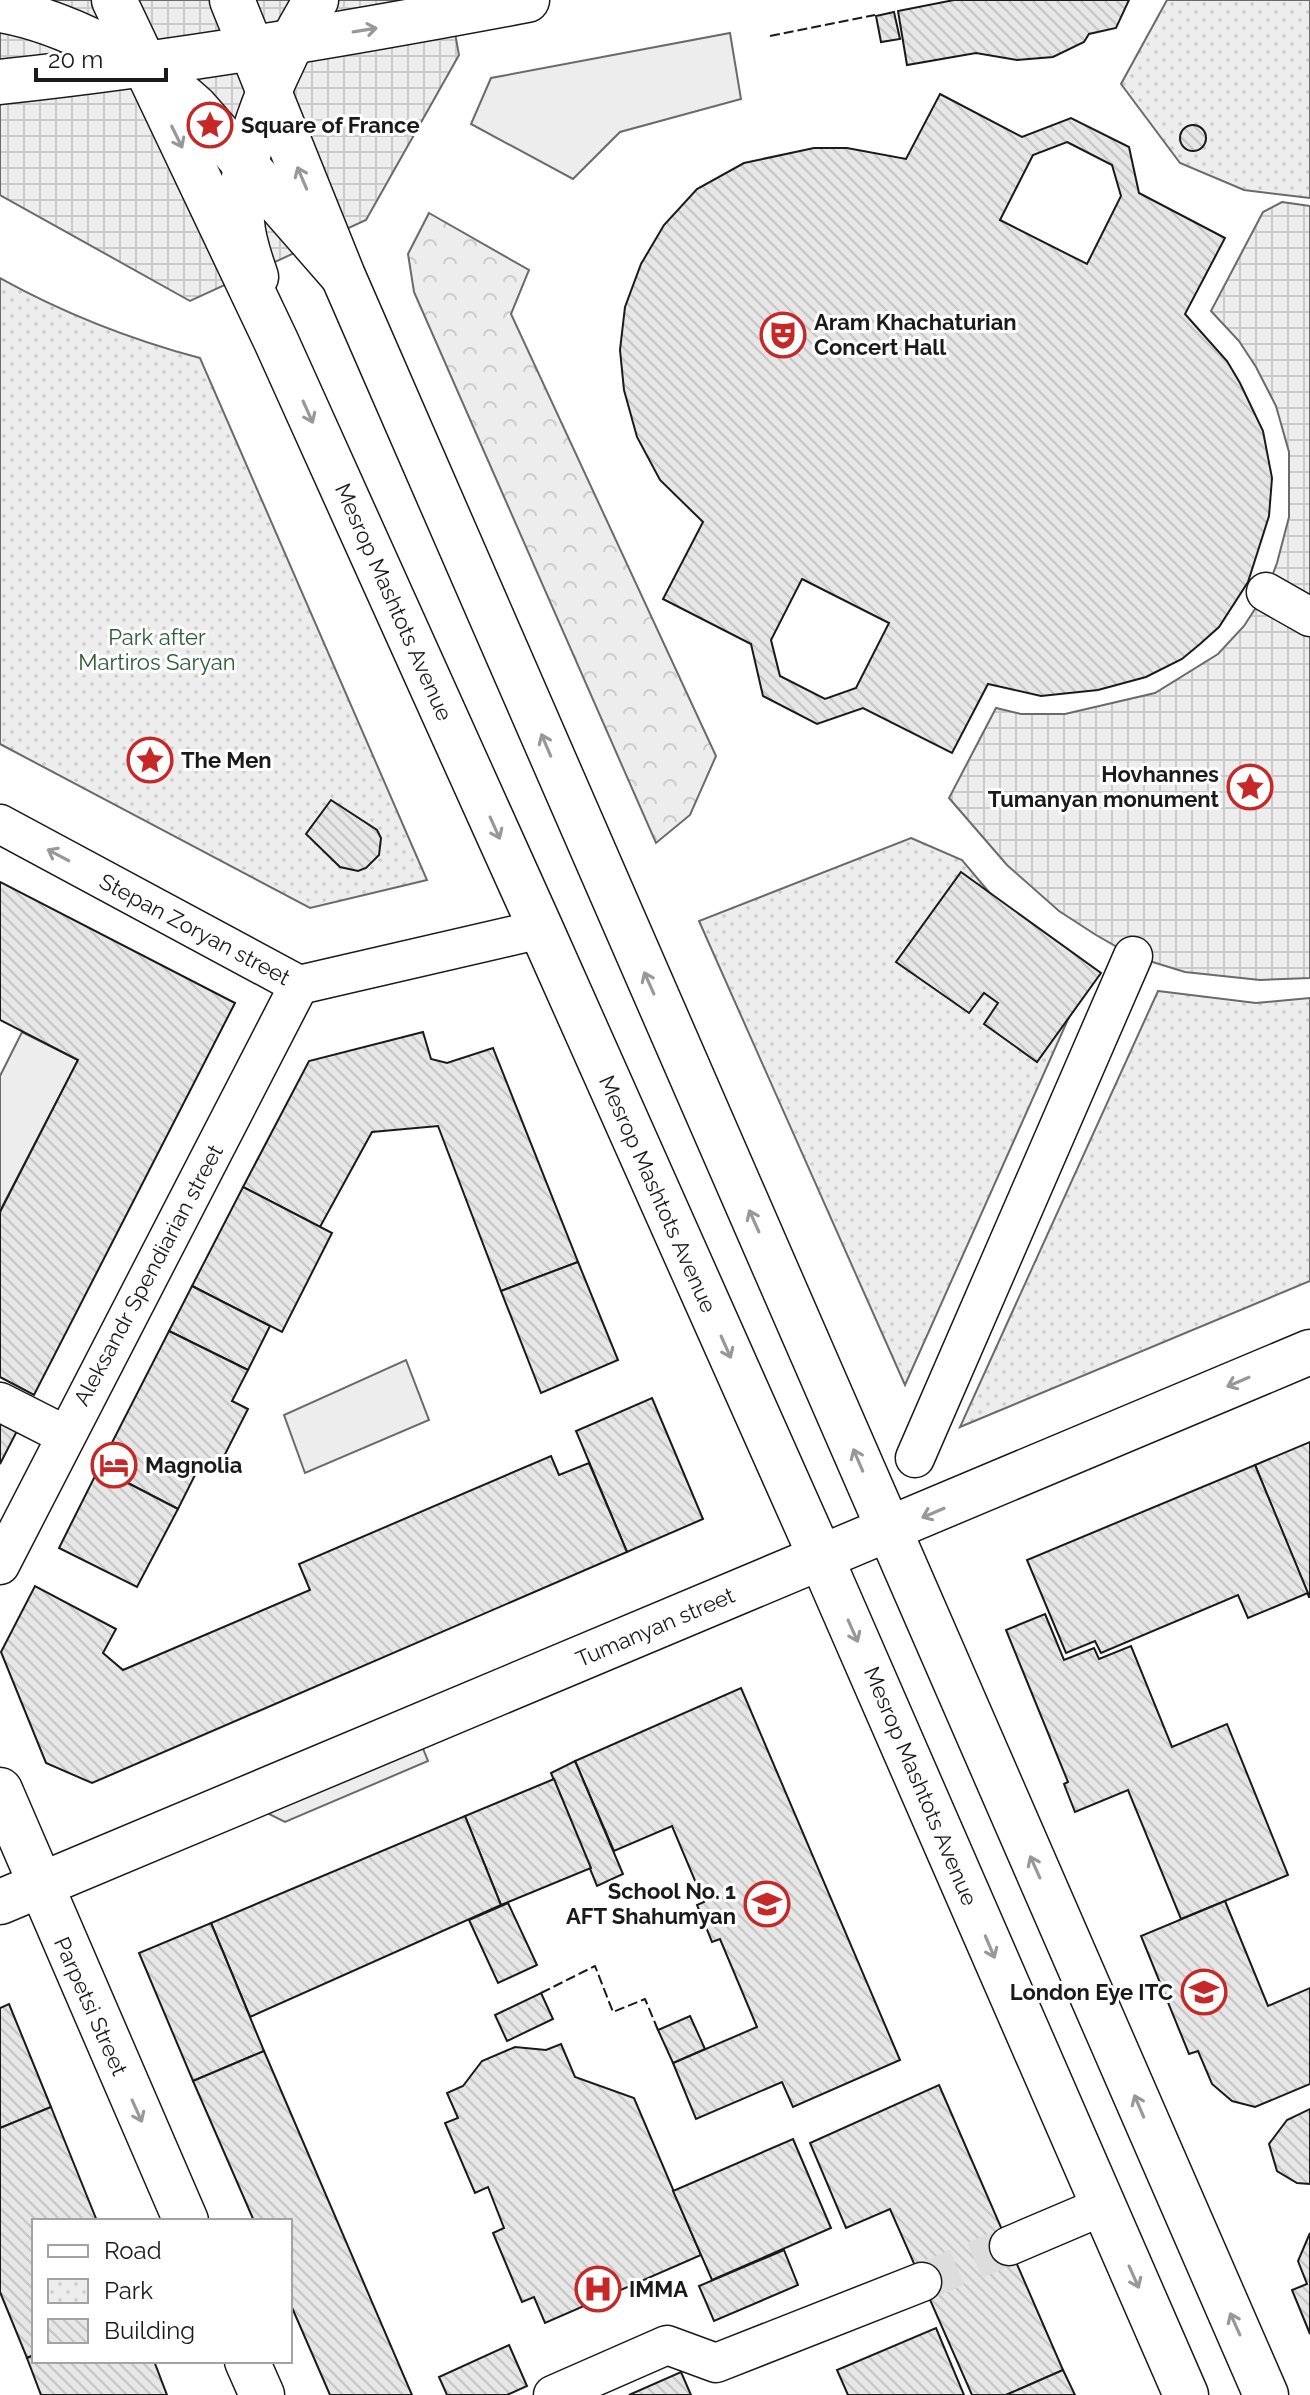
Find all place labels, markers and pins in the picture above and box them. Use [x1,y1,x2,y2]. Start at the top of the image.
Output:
place icon: Square of France [186,101,234,149]
place label: Square of France [241,112,420,138]
place label: Aram Khachaturian Concert Hall [814,309,1017,360]
theatre icon: Aram Khachaturian Concert Hall [759,311,807,359]
place icon: The Men [126,736,174,784]
place label: The Men [181,747,272,773]
place label: Hovhannes Tumanyan monument [988,761,1220,812]
place icon: Hovhannes Tumanyan monument [1226,763,1274,811]
hotel icon: Magnolia [90,1441,138,1489]
place label: Magnolia [145,1452,242,1478]
place label: School No. 1 AFT Shahumyan [566,1878,736,1929]
school or university icon: School No. 1 AFT Shahumyan [743,1880,791,1928]
school or university icon: London Eye ITC [1180,1968,1228,2016]
place label: London Eye ITC [1010,1979,1173,2005]
hospital icon: IMMA [574,2265,622,2313]
place label: IMMA [629,2276,688,2302]

